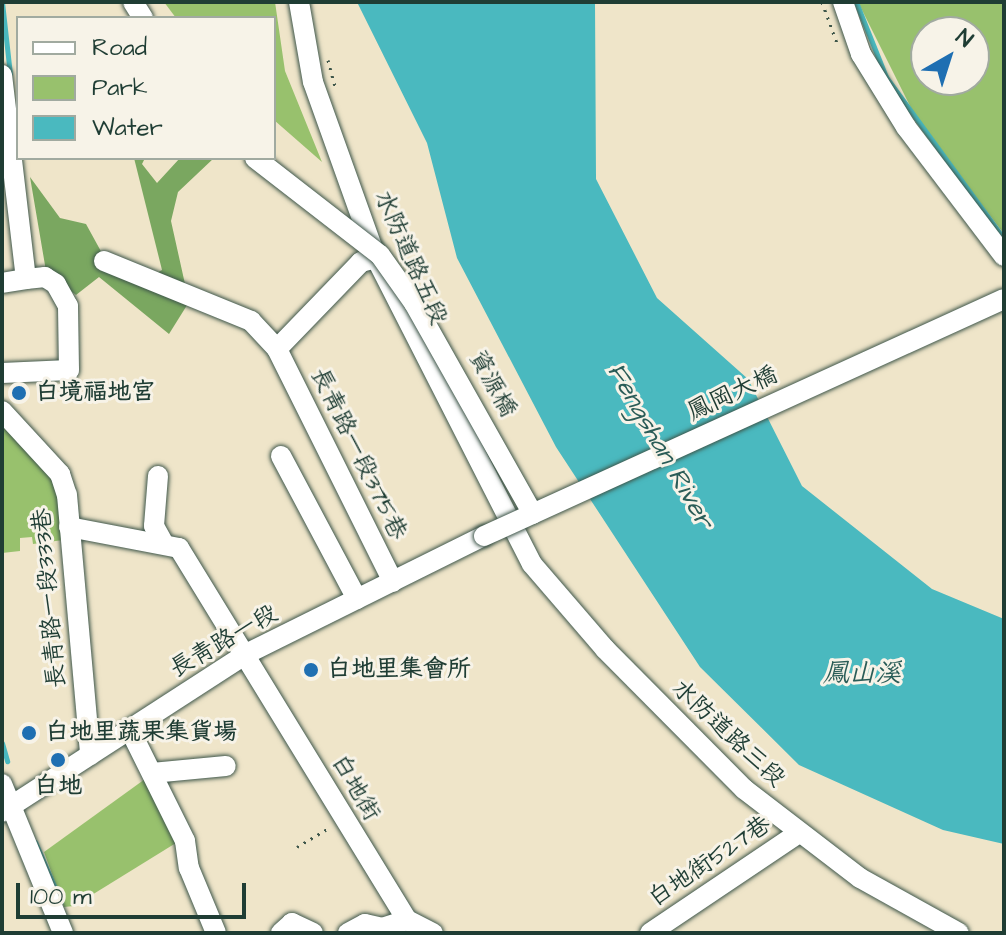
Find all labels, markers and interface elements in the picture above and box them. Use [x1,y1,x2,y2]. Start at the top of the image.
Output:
legend [16,16,276,160]
north arrow [910,16,990,96]
text: N [949,22,979,55]
text: Road [92,31,147,65]
text: Park [92,71,148,105]
text: Water [92,111,163,145]
street label: 水防道路五段 [368,186,452,330]
street label: 資源橋 [462,346,522,422]
water label: Fengshan River [600,358,720,534]
street label: 鳳岡大橋 [683,361,783,427]
street label: 長青路一段375巷 [304,363,412,545]
place label: 白境福地宮 [35,379,155,407]
marker: 白境福地宮 [10,384,28,402]
street label: 長青路一段333巷 [28,507,72,689]
street label: 長青路一段 [165,600,283,684]
place label: 白地里集會所 [327,656,471,684]
water label: 鳳山溪 [823,658,901,690]
marker: 白地里集會所 [302,661,320,679]
street label: 水防道路三段 [666,674,790,794]
place label: 白地里蔬果集貨場 [45,719,237,747]
marker: 白地里蔬果集貨場 [20,724,38,742]
street label: 白地街 [325,750,385,826]
marker: 白地 [49,751,67,769]
place label: 白地 [34,773,82,801]
street label: 白地街527巷 [643,811,777,913]
scale bar [20,867,250,917]
text: 100 m [30,880,92,914]

